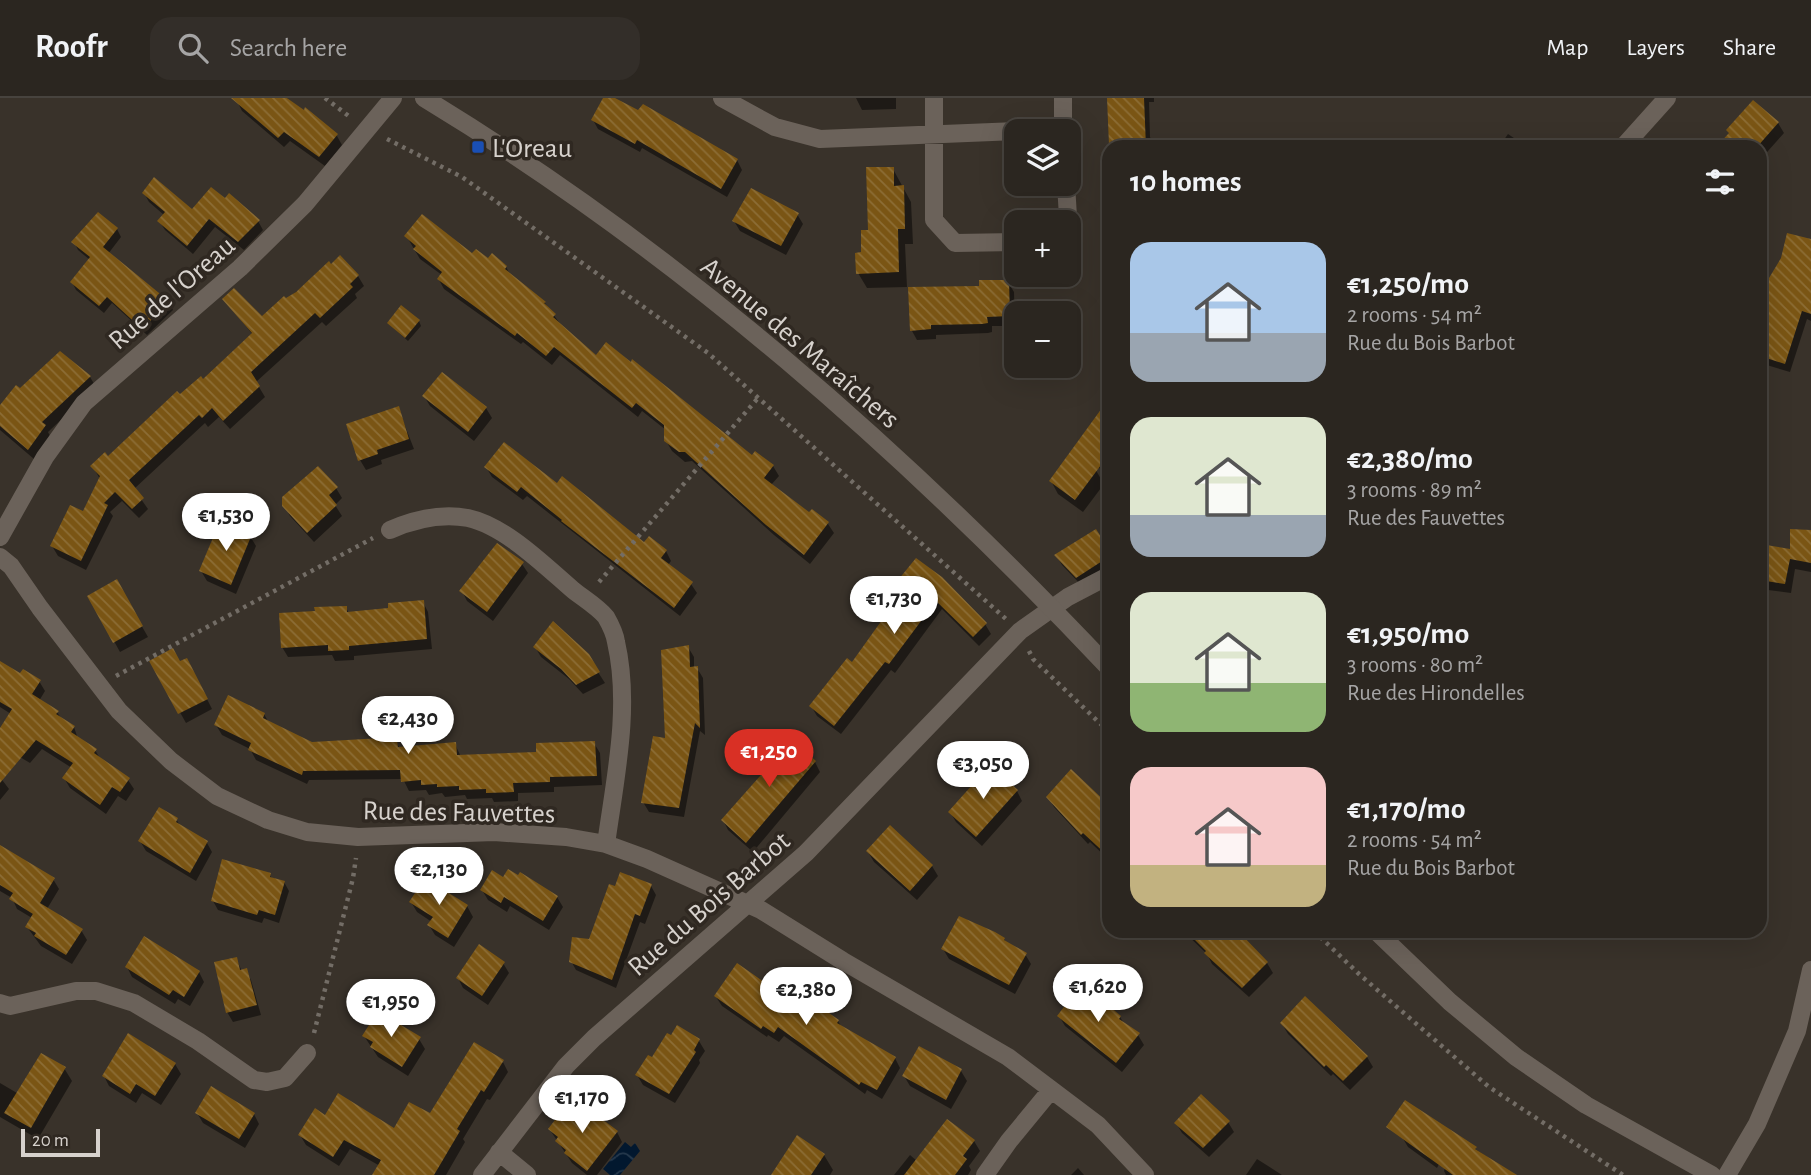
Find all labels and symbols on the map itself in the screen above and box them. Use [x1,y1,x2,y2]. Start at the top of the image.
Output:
place label: L'Oreau [492,135,572,163]
marker: L'Oreau [470,139,486,155]
street label: Rue de l'Oreau [104,231,241,356]
street label: Avenue des Maraîchers [695,253,904,434]
pin: €1,530 [169,494,283,553]
pin: €1,730 [837,576,951,636]
pin: €2,430 [351,696,465,756]
pin: €1,250 [712,730,826,789]
pin: €3,050 [926,742,1040,801]
street label: Rue des Fauvettes [363,797,555,829]
street label: Rue du Bois Barbot [623,827,796,982]
pin: €2,130 [382,848,496,907]
pin: €1,620 [1041,964,1155,1024]
pin: €2,380 [749,968,863,1027]
pin: €1,950 [334,979,448,1039]
pin: €1,170 [525,1076,639,1135]
scale bar [21,1126,100,1158]

